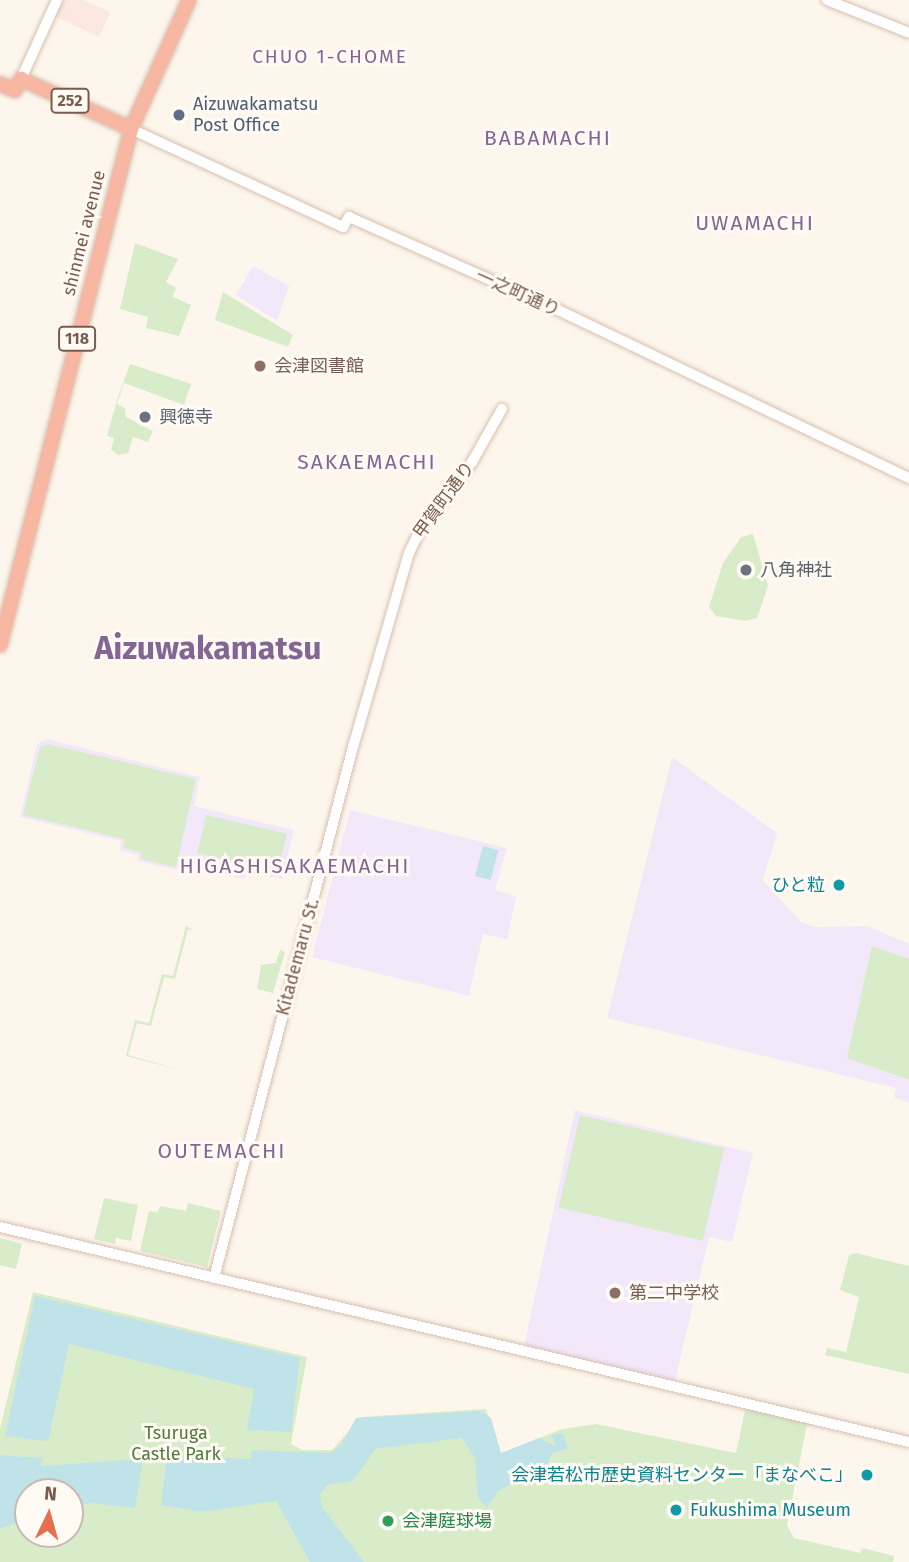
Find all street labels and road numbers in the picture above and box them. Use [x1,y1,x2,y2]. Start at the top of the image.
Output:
road number: 252 [49,88,91,114]
street label: shinmei avenue [58,168,110,298]
street label: 一之町通り [472,265,564,321]
road number: 118 [58,326,96,352]
street label: 甲賀町通り [409,457,479,543]
street label: Kitademaru St. [272,896,324,1018]

